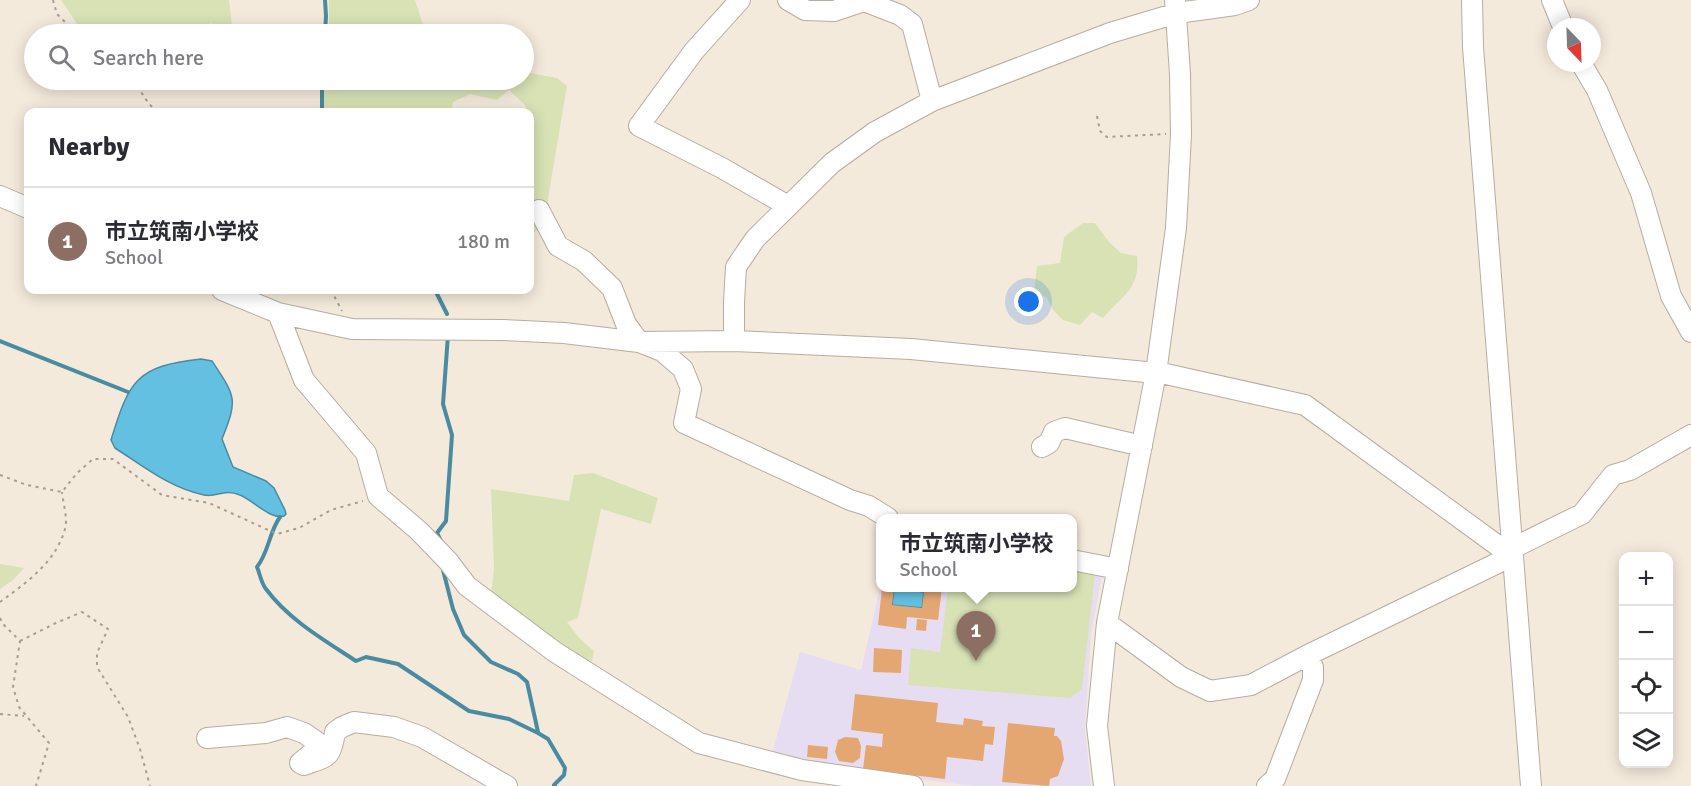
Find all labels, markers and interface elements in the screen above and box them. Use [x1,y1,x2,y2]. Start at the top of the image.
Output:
north arrow [1547,18,1601,72]
search box [24,24,534,90]
icon: search [45,41,78,74]
text: Search here [93,44,204,71]
text: Nearby [48,131,129,163]
text: 市立筑南小学校 [105,218,259,245]
text: 1 [62,229,73,254]
text: 180 m [457,229,510,254]
text: School [105,245,163,270]
your location [1014,287,1043,316]
popup [876,514,1077,592]
text: 市立筑南小学校 [899,530,1054,557]
map controls [1619,552,1673,768]
button: + [1619,552,1673,606]
text: School [899,557,958,582]
button: − [1619,606,1673,660]
pin: 1 [956,612,996,661]
button: locate [1619,660,1673,714]
button: layers [1619,714,1673,768]

